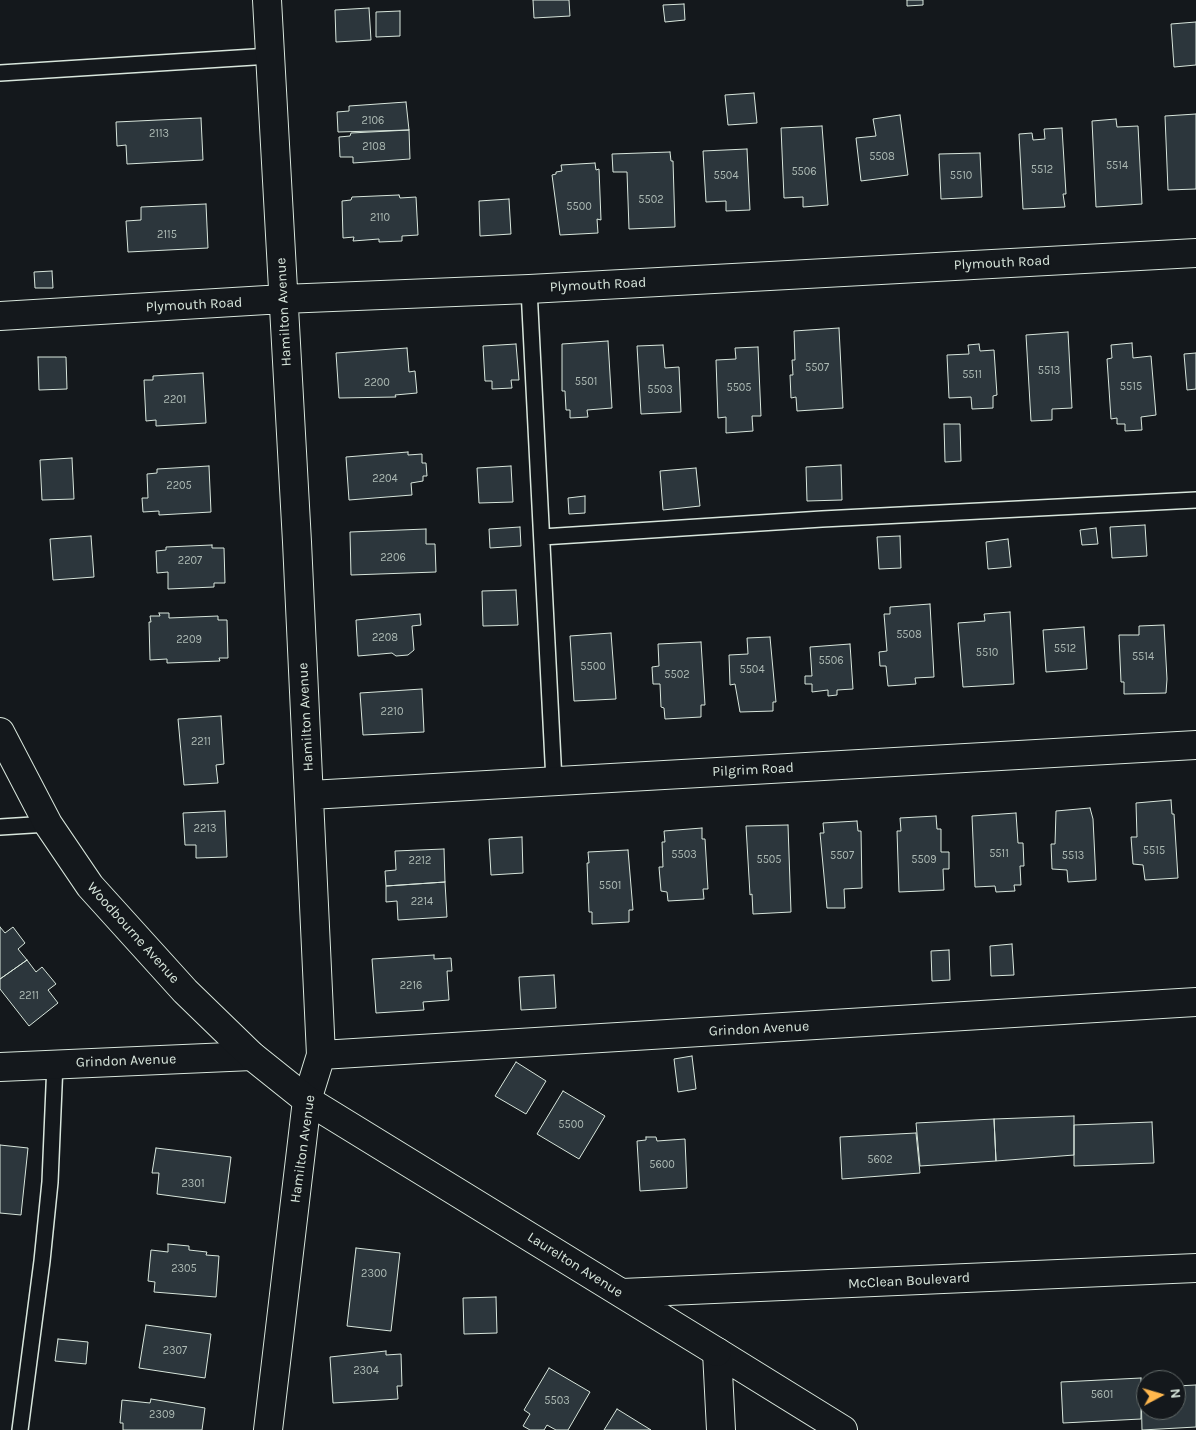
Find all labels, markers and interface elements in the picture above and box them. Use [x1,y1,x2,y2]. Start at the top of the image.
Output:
house number: 2106 [362,114,384,128]
house number: 2113 [149,127,169,141]
house number: 2108 [362,140,386,154]
house number: 5508 [869,150,895,164]
house number: 5514 [1106,159,1128,173]
house number: 5512 [1031,163,1053,177]
house number: 5506 [791,165,817,179]
house number: 5504 [713,169,739,183]
house number: 5510 [950,169,972,183]
house number: 5502 [638,193,664,207]
house number: 5500 [566,200,592,214]
house number: 2110 [370,211,390,225]
house number: 2115 [157,228,177,242]
street label: Plymouth Road [953,252,1051,274]
street label: Hamilton Avenue [273,257,295,367]
street label: Plymouth Road [549,274,647,296]
street label: Plymouth Road [145,294,243,316]
house number: 5507 [805,361,829,375]
house number: 5513 [1038,364,1060,378]
house number: 5511 [962,368,982,382]
house number: 5501 [575,375,597,389]
house number: 2200 [364,376,390,390]
house number: 5515 [1120,380,1142,394]
house number: 5505 [726,381,752,395]
house number: 5503 [647,383,673,397]
house number: 2201 [164,393,186,407]
house number: 2204 [372,472,398,486]
house number: 2205 [166,479,192,493]
house number: 2206 [380,551,406,565]
house number: 2207 [178,554,202,568]
house number: 5508 [896,628,922,642]
house number: 2208 [372,631,398,645]
house number: 2209 [176,633,202,647]
house number: 5512 [1054,642,1076,656]
house number: 5510 [976,646,998,660]
house number: 5514 [1132,650,1154,664]
house number: 5506 [818,654,844,668]
house number: 5500 [580,660,606,674]
street label: Hamilton Avenue [295,662,317,772]
house number: 5504 [739,663,765,677]
house number: 5502 [664,668,690,682]
house number: 2210 [381,705,403,719]
house number: 2211 [191,735,211,749]
street label: Pilgrim Road [712,759,794,781]
house number: 2213 [194,822,216,836]
house number: 5515 [1143,844,1165,858]
house number: 5511 [989,847,1009,861]
house number: 5503 [671,848,697,862]
house number: 5507 [830,849,854,863]
house number: 5513 [1062,849,1084,863]
house number: 5505 [756,853,782,867]
house number: 5509 [911,853,937,867]
house number: 2212 [409,854,431,868]
street label: Woodbourne Avenue [83,879,183,987]
house number: 5501 [599,879,621,893]
house number: 2214 [411,895,433,909]
house number: 2216 [400,979,422,993]
house number: 2211 [19,989,39,1003]
street label: Grindon Avenue [708,1018,810,1040]
street label: Grindon Avenue [75,1051,177,1071]
street label: Hamilton Avenue [287,1094,319,1204]
house number: 5500 [558,1118,584,1132]
house number: 5602 [867,1153,893,1167]
house number: 5600 [649,1158,675,1172]
house number: 2301 [181,1177,205,1191]
street label: Laurelton Avenue [524,1229,626,1301]
house number: 2305 [171,1262,197,1276]
house number: 2300 [361,1267,387,1281]
street label: McClean Boulevard [847,1269,971,1293]
house number: 2307 [163,1344,187,1358]
house number: 2304 [353,1364,379,1378]
north arrow [1136,1370,1186,1420]
house number: 5601 [1091,1388,1113,1402]
text: N [1166,1388,1184,1399]
house number: 5503 [544,1394,570,1408]
house number: 2309 [149,1408,175,1422]

